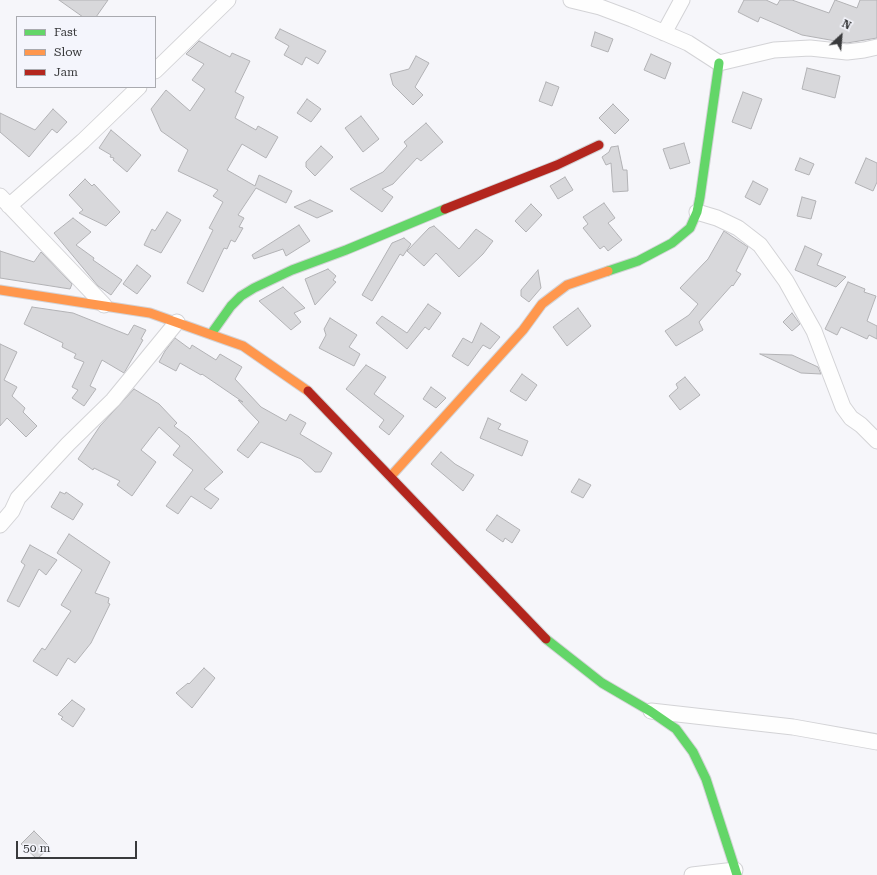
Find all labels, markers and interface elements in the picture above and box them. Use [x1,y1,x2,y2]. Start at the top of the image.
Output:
legend [16,16,156,88]
north arrow [821,16,861,56]
text: N [840,17,853,32]
text: Fast [54,25,77,39]
text: Slow [54,45,82,59]
text: Jam [54,65,78,79]
scale bar [18,833,139,859]
text: 50 m [23,841,50,855]

